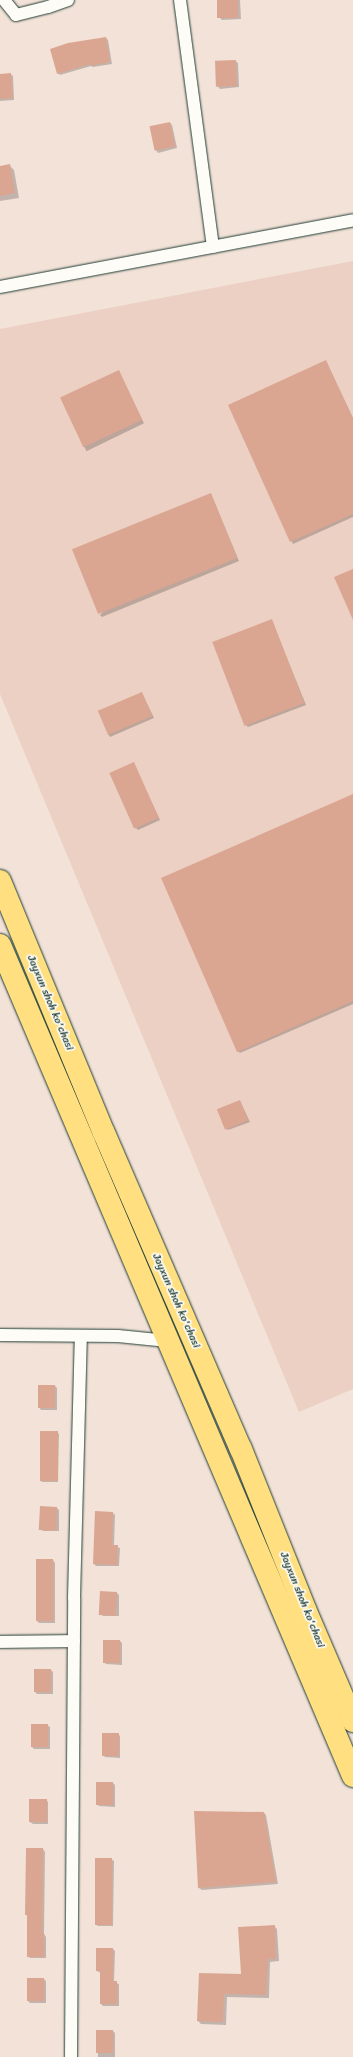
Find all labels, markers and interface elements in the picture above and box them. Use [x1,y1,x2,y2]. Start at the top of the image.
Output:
street label: Jayxun shoh ko'chasi [24,953,76,1053]
street label: Jayxun shoh ko'chasi [149,1252,203,1350]
street label: Jayxun shoh ko'chasi [277,1550,327,1650]

